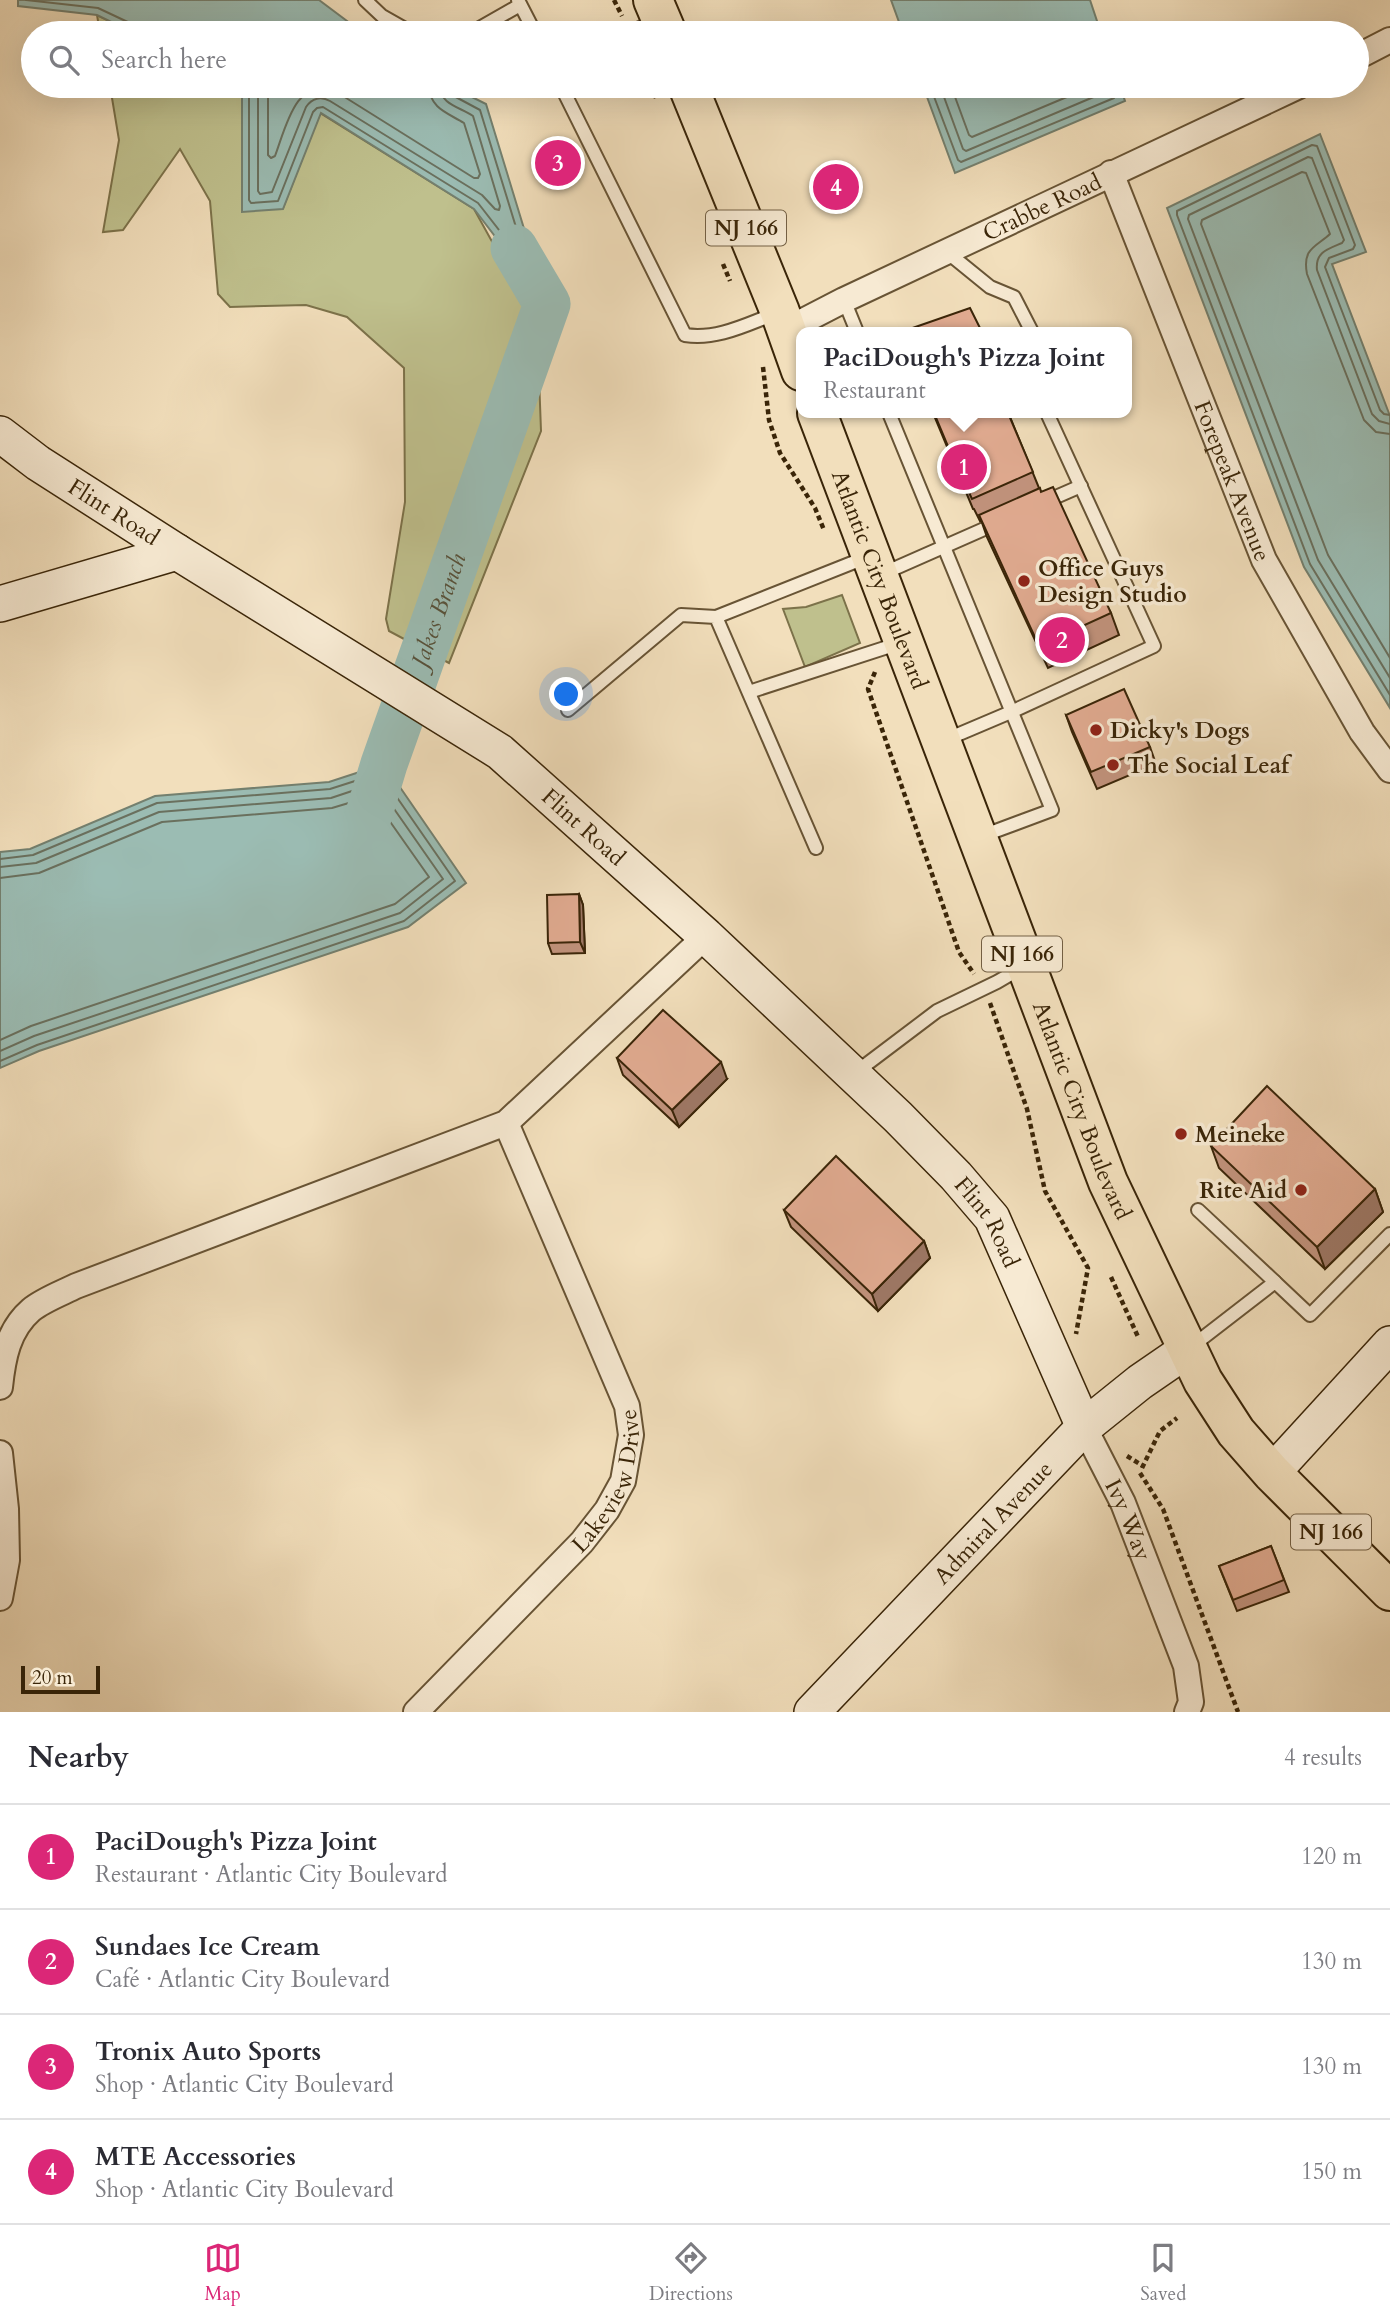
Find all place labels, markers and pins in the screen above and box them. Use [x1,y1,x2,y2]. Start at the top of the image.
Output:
pin: 3 [535,137,581,189]
pin: 4 [813,161,859,213]
pin: 1 [941,441,987,493]
place label: Office Guys Design Studio [1038,553,1187,610]
marker: Office Guys Design Studio [1016,573,1032,589]
pin: 2 [1039,614,1085,666]
place label: Dicky's Dogs [1110,715,1250,746]
marker: Dicky's Dogs [1088,722,1104,738]
place label: The Social Leaf [1127,750,1293,781]
marker: The Social Leaf [1105,757,1121,773]
place label: Meineke [1195,1119,1285,1150]
marker: Meineke [1173,1126,1189,1142]
place label: Rite Aid [1199,1175,1287,1206]
marker: Rite Aid [1293,1182,1309,1198]

